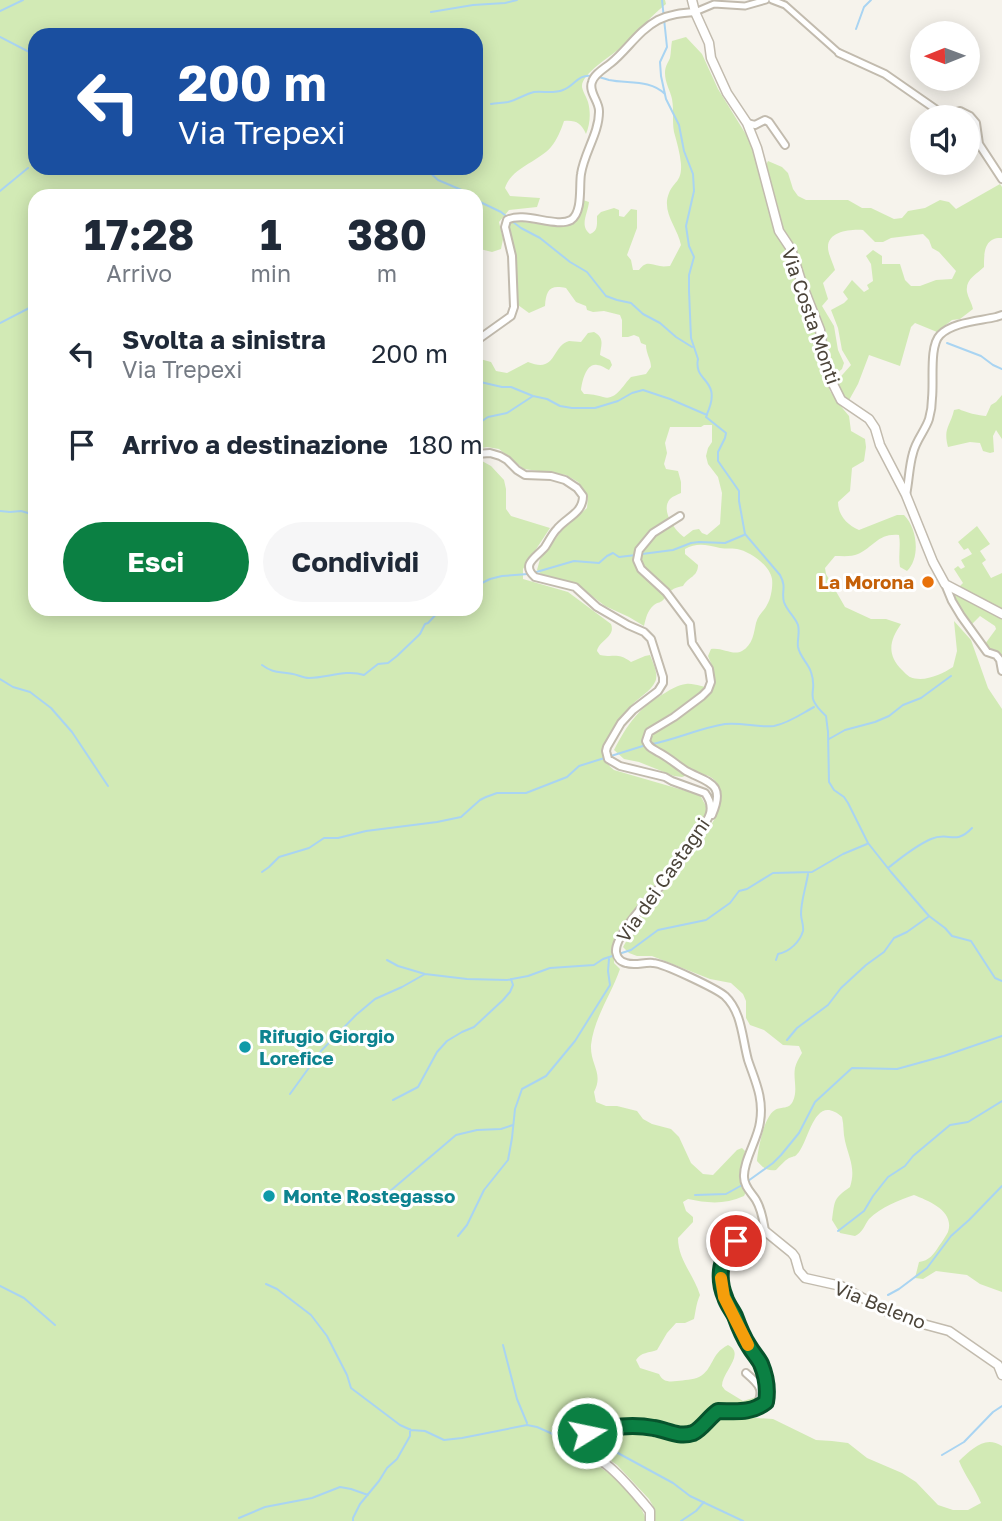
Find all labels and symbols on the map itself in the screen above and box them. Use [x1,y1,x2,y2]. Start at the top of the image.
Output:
north arrow [910,21,980,91]
street label: Via Costa Monti [777,245,846,387]
place label: La Morona [818,570,914,593]
marker: La Morona [920,574,936,590]
street label: Via dei Castagni [611,813,714,946]
place label: Rifugio Giorgio Lorefice [259,1024,395,1069]
marker: Rifugio Giorgio Lorefice [237,1039,253,1055]
place label: Monte Rostegasso [283,1184,455,1207]
marker: Monte Rostegasso [261,1188,277,1204]
pin [706,1211,766,1271]
street label: Via Beleno [831,1276,929,1333]
position arrow [550,1396,624,1470]

